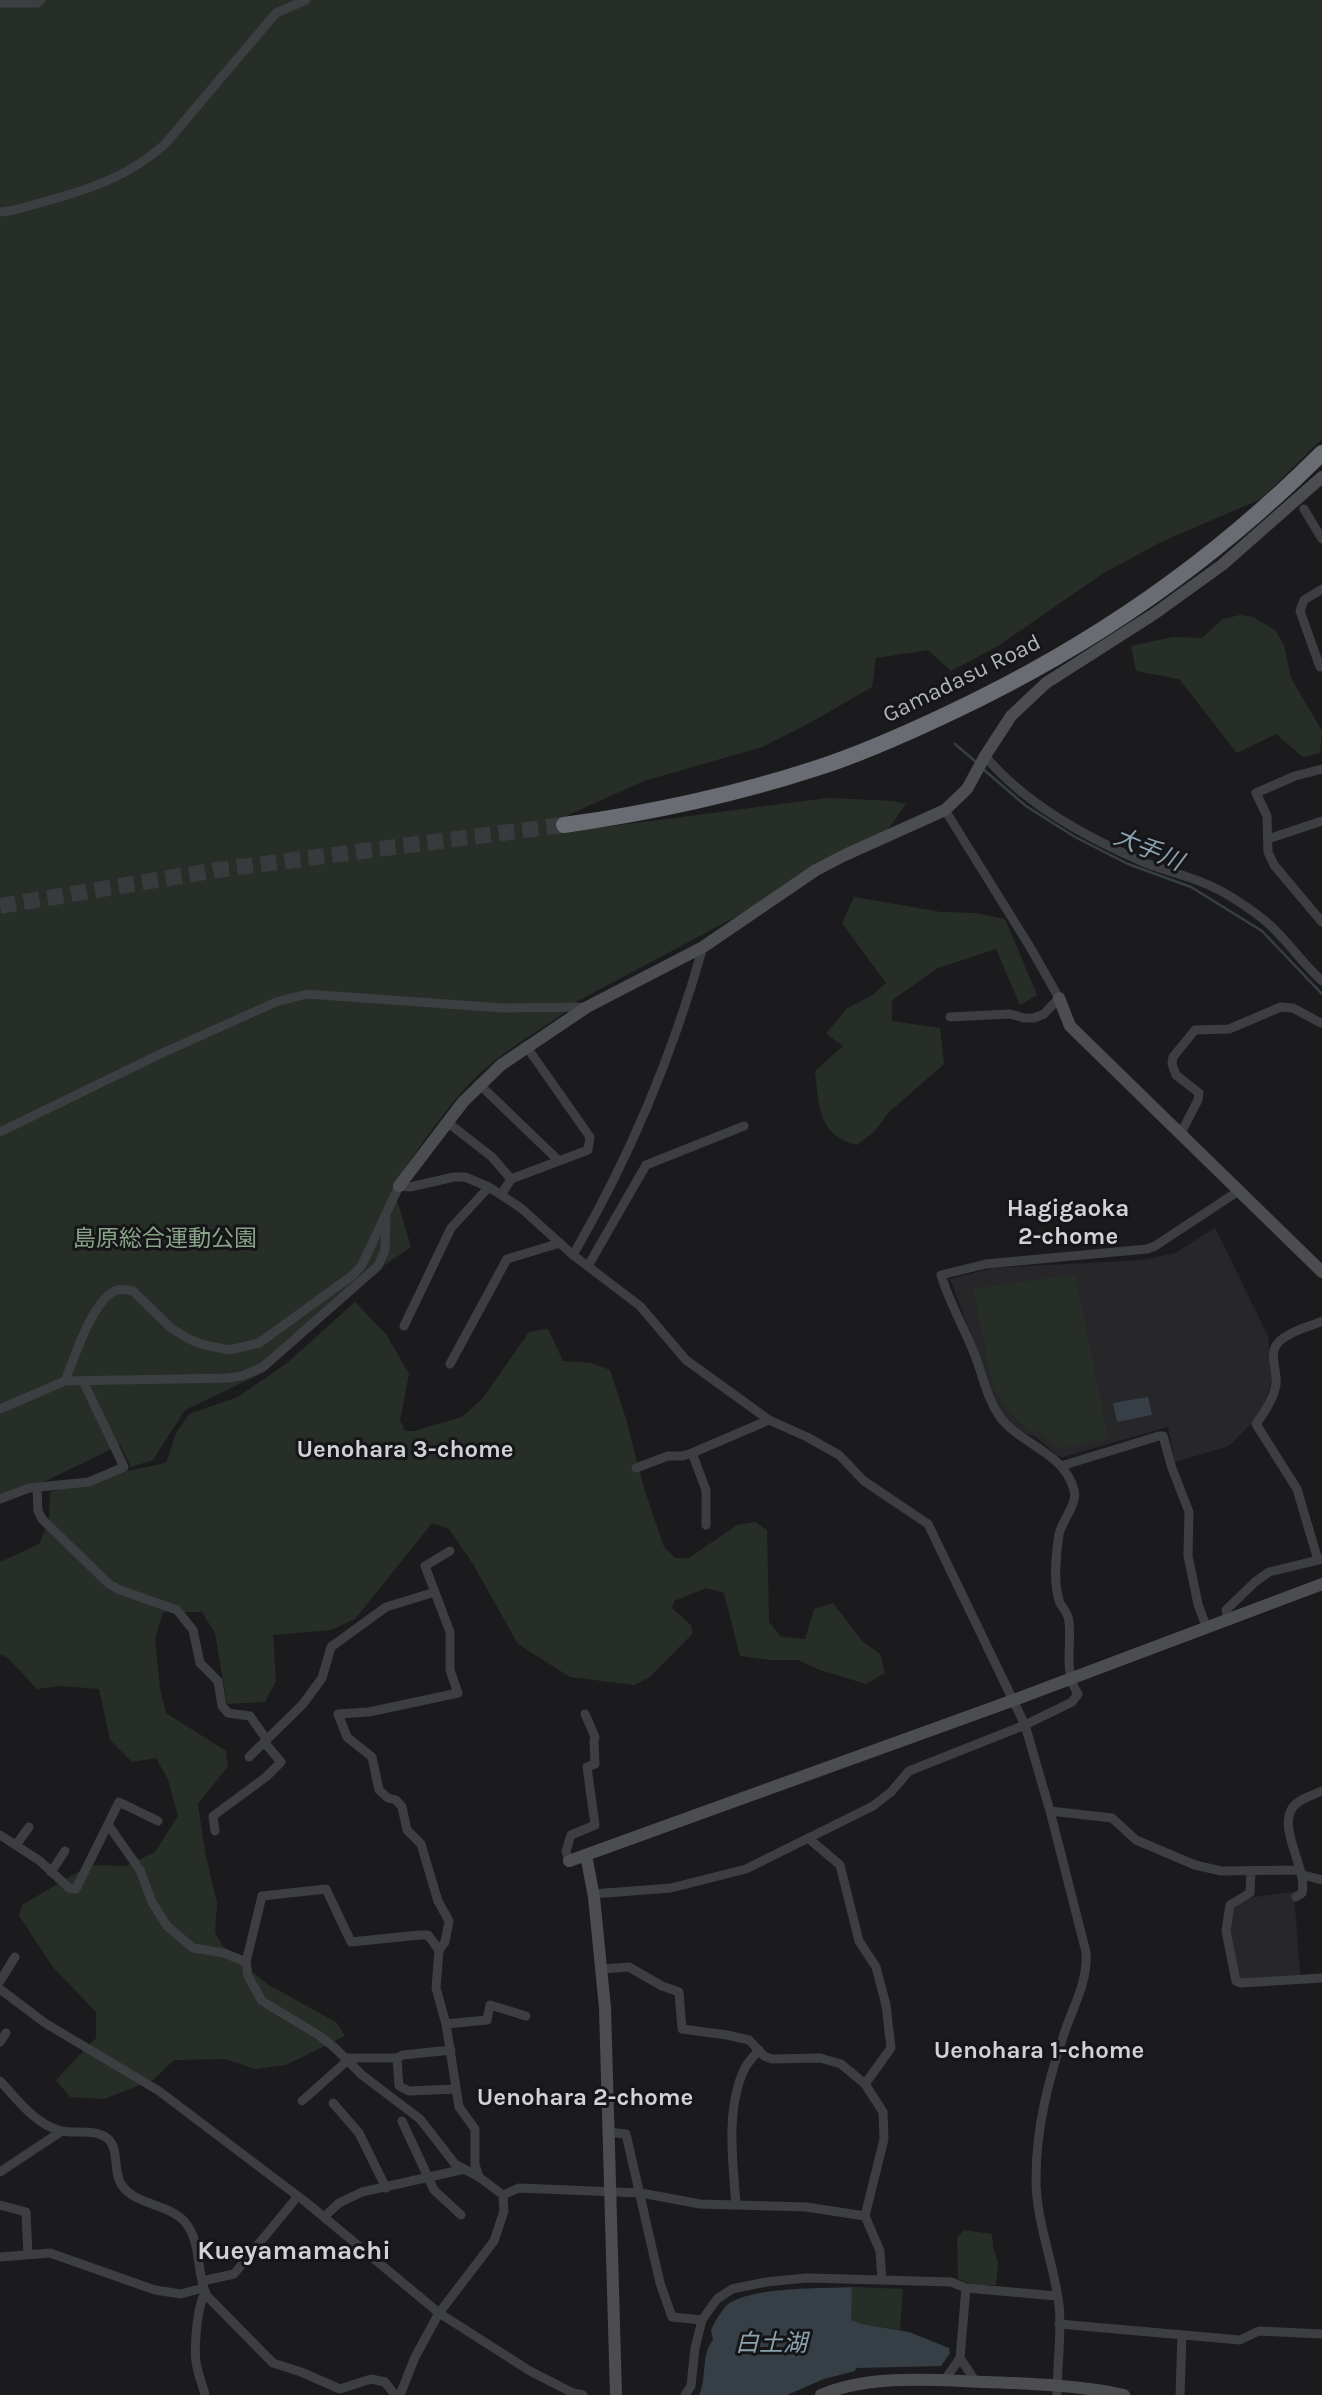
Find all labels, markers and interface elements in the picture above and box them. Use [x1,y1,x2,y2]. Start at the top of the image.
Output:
street label: Gamadasu Road [878,629,1046,729]
water label: 大手川 [1109,823,1187,877]
district label: Hagigaoka 2-chome [1007,1195,1129,1251]
park label: 島原総合運動公園 [73,1225,257,1253]
district label: Uenohara 3-chome [297,1436,513,1464]
district label: Uenohara 1-chome [934,2037,1144,2065]
district label: Uenohara 2-chome [477,2084,693,2112]
district label: Kueyamamachi [197,2236,391,2268]
water label: 白土湖 [735,2330,807,2358]

